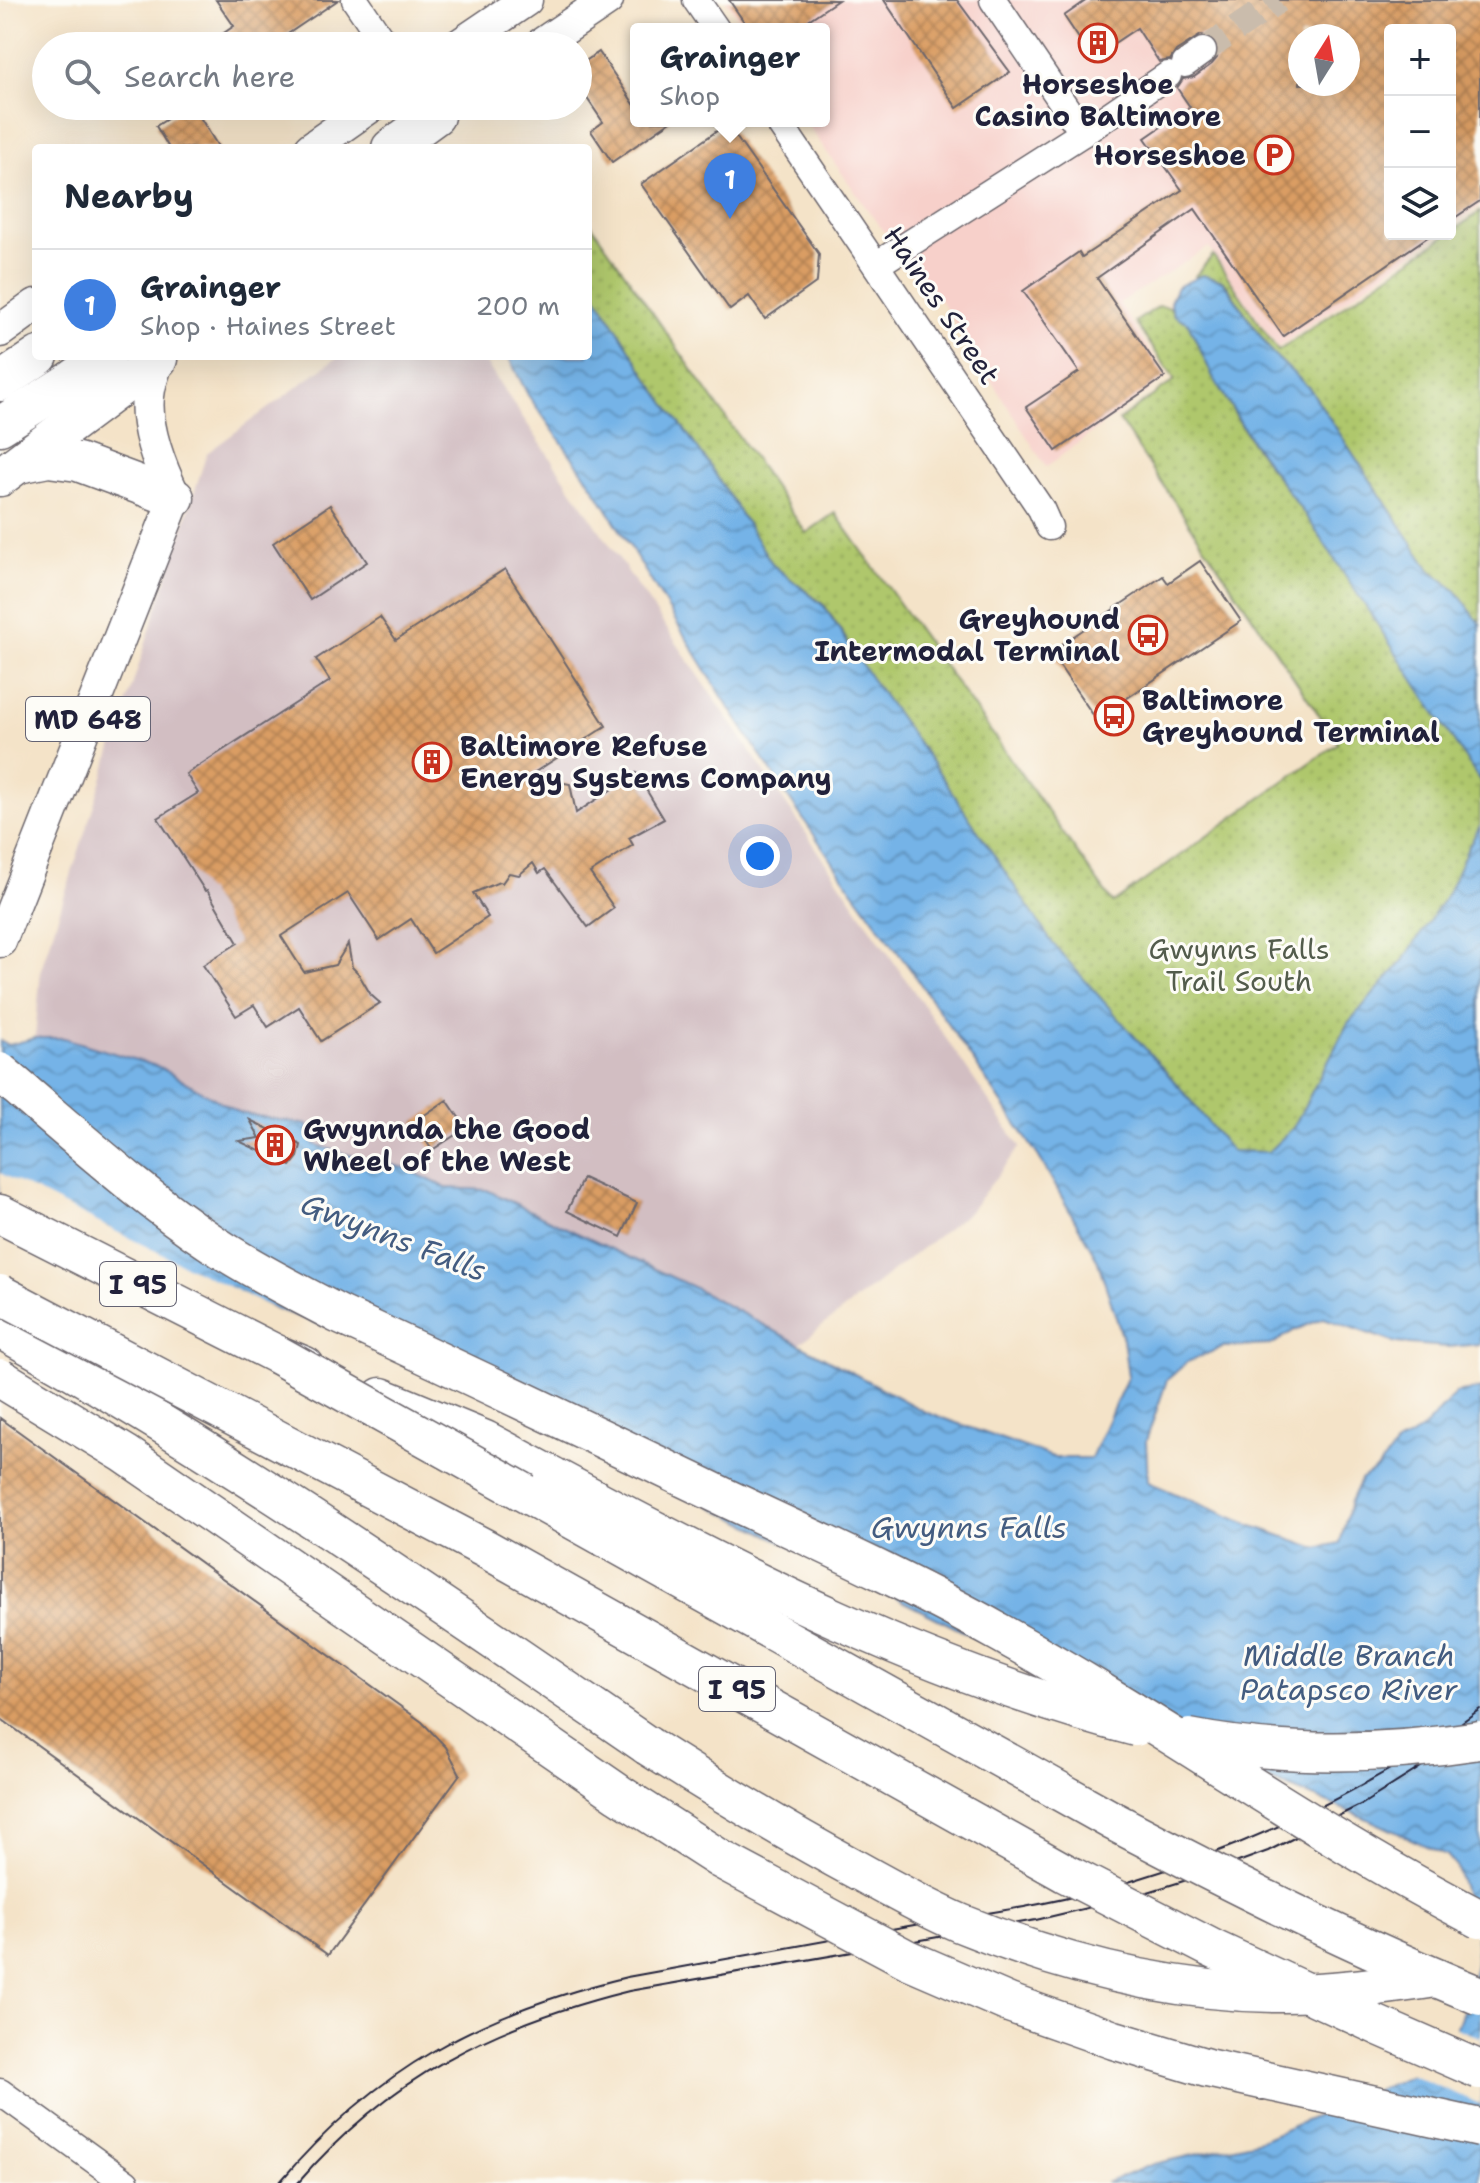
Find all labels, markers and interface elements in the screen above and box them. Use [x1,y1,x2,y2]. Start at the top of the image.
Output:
building icon: Horseshoe Casino Baltimore [1077,22,1119,64]
popup [630,23,830,127]
north arrow [1288,24,1360,96]
map controls [1384,24,1456,240]
button: + [1384,24,1456,96]
search box [32,32,592,120]
text: Grainger [659,37,801,78]
icon: search [60,54,104,98]
text: Search here [124,56,295,97]
place label: Horseshoe Casino Baltimore [975,65,1221,135]
text: Shop [659,78,720,113]
button: − [1384,96,1456,168]
parking icon: Horseshoe [1253,134,1295,176]
place label: Horseshoe [1094,136,1246,174]
pin: 1 [704,153,756,219]
button: layers [1384,168,1456,240]
text: Nearby [64,173,194,219]
street label: Haines Street [875,218,1009,392]
text: Grainger [140,267,281,308]
text: 1 [84,288,96,323]
text: 200 m [475,288,560,323]
text: Shop · Haines Street [140,308,396,343]
place label: Greyhound Intermodal Terminal [814,600,1120,670]
bus stop icon: Greyhound Intermodal Terminal [1127,614,1169,656]
place label: Baltimore Greyhound Terminal [1142,681,1440,751]
bus stop icon: Baltimore Greyhound Terminal [1093,695,1135,737]
road number: MD 648 [26,697,150,741]
place label: Baltimore Refuse Energy Systems Company [460,727,832,797]
building icon: Baltimore Refuse Energy Systems Company [411,741,453,783]
your location [740,836,780,876]
park label: Gwynns Falls Trail South [1148,930,1330,1000]
place label: Gwynnda the Good Wheel of the West [303,1110,590,1180]
building icon: Gwynnda the Good Wheel of the West [254,1124,296,1166]
water label: Gwynns Falls [295,1183,493,1291]
road number: I 95 [100,1262,176,1306]
water label: Gwynns Falls [871,1507,1067,1548]
water label: Middle Branch Patapsco River [1240,1635,1459,1710]
road number: I 95 [699,1667,775,1711]

